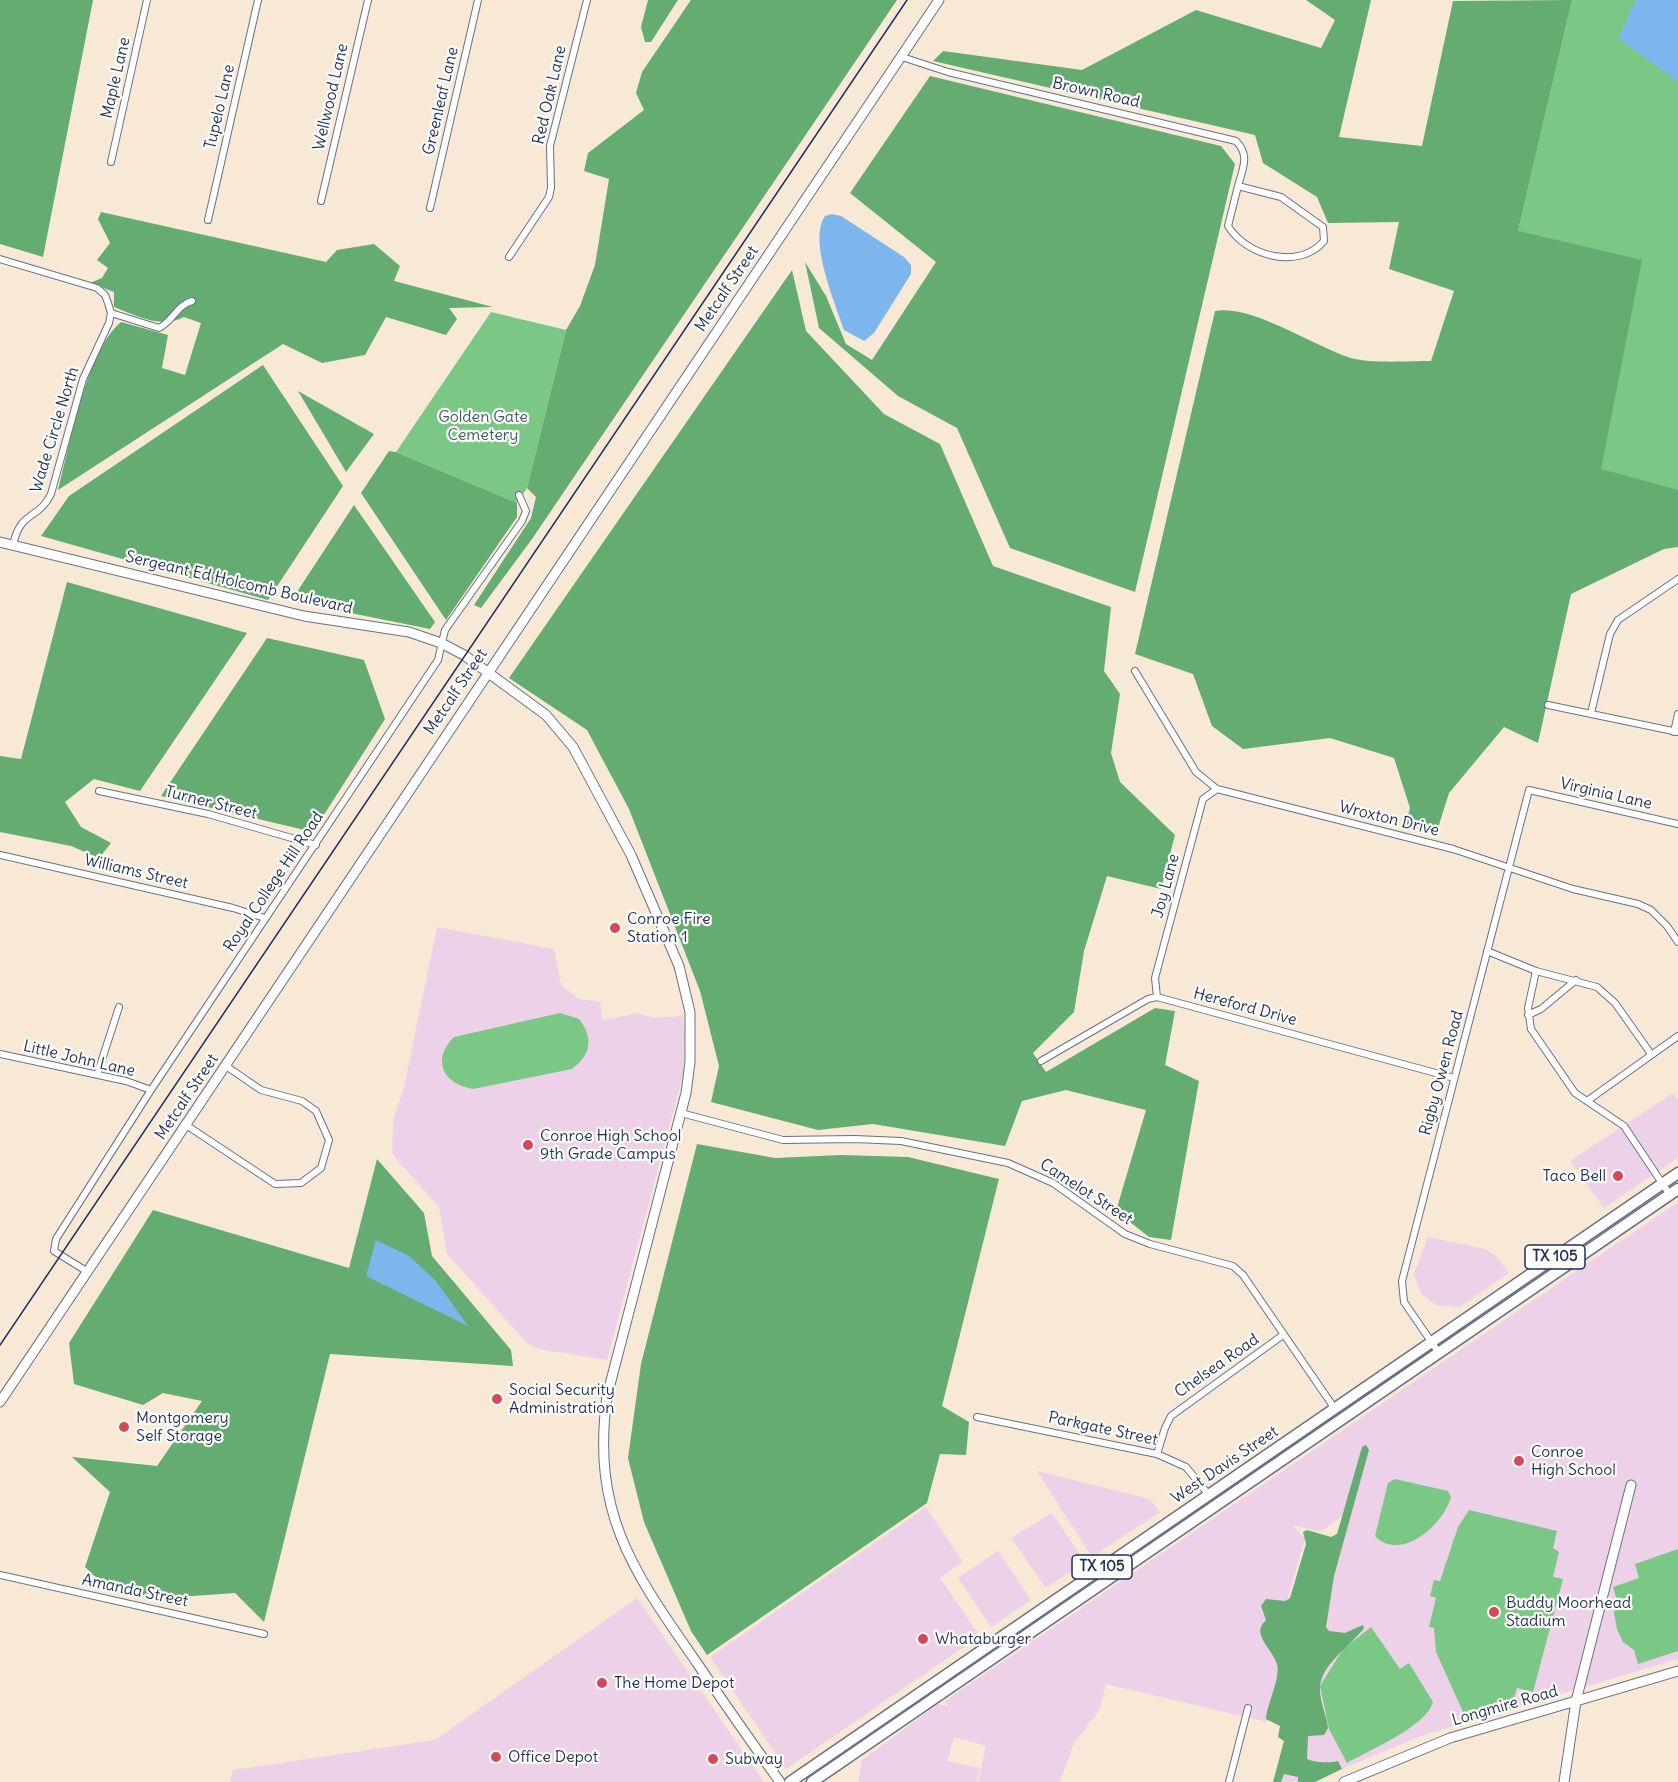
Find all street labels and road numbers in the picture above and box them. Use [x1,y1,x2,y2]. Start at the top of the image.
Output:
street label: Maple Lane [97,36,135,120]
street label: Wellwood Lane [309,42,353,152]
street label: Red Oak Lane [529,44,571,146]
street label: Greenleaf Lane [419,45,463,157]
street label: Tupelo Lane [201,63,239,151]
street label: Brown Road [1050,74,1142,112]
street label: Metcalf Street [691,242,763,336]
street label: Wade Circle North [27,365,83,495]
street label: Sergeant Ed Holcomb Boulevard [124,547,354,619]
street label: Metcalf Street [420,645,492,739]
street label: Virginia Lane [1558,774,1654,814]
street label: Turner Street [163,782,259,824]
street label: Wroxton Drive [1337,797,1441,841]
street label: Royal College Hill Road [220,808,328,956]
street label: Williams Street [82,851,190,893]
street label: Joy Lane [1148,852,1184,920]
street label: Hereford Drive [1191,984,1299,1030]
street label: Rigby Owen Road [1416,1008,1468,1138]
street label: Little John Lane [21,1037,137,1081]
street label: Metcalf Street [151,1050,223,1144]
street label: Camelot Street [1036,1155,1136,1229]
road number: TX 105 [1525,1245,1585,1269]
street label: Chelsea Road [1171,1330,1263,1402]
street label: Parkgate Street [1047,1408,1159,1450]
street label: West Davis Street [1168,1422,1282,1508]
road number: TX 105 [1072,1555,1132,1579]
street label: Amanda Street [80,1570,190,1612]
street label: Longmire Road [1450,1682,1560,1730]

